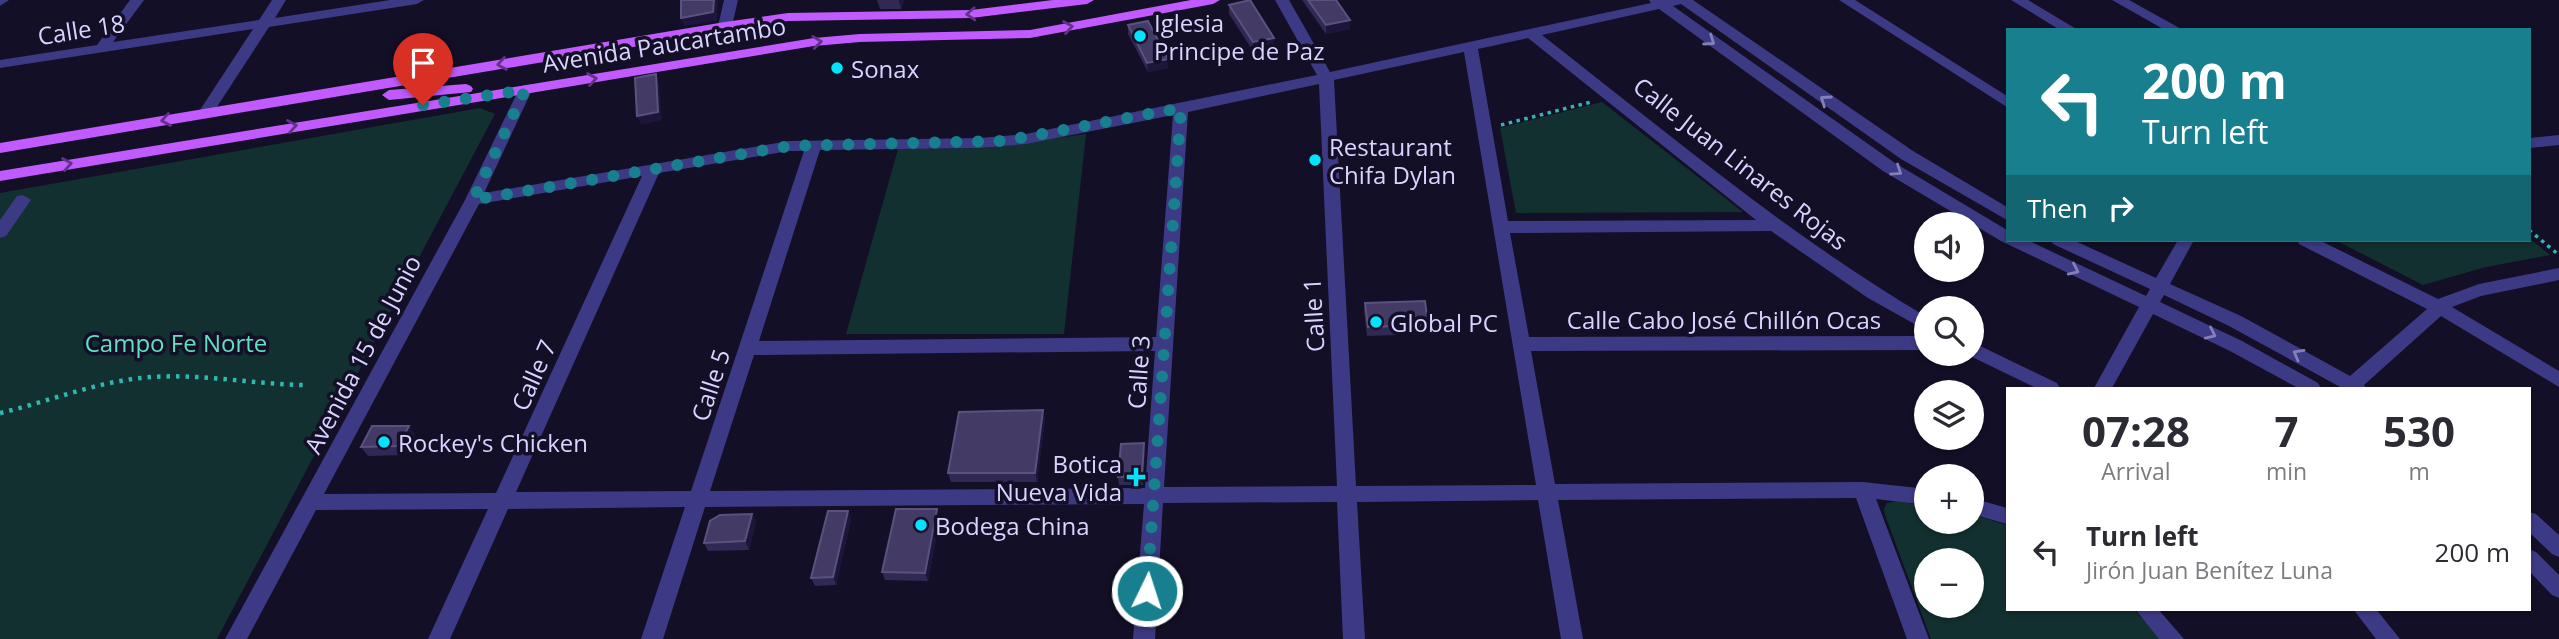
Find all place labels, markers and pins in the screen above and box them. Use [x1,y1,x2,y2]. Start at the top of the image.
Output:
place label: Iglesia Principe de Paz [1154,6,1324,67]
marker: Iglesia Principe de Paz [1132,28,1148,44]
pin [393,33,453,105]
place label: Sonax [851,52,920,85]
marker: Sonax [829,60,845,76]
place label: Restaurant Chifa Dylan [1329,130,1456,191]
marker: Restaurant Chifa Dylan [1307,152,1323,168]
place label: Global PC [1390,306,1498,339]
marker: Global PC [1368,314,1384,330]
place label: Rockey's Chicken [398,426,588,459]
marker: Rockey's Chicken [376,434,392,450]
place label: Botica Nueva Vida [996,447,1122,508]
marker: Botica Nueva Vida [1128,469,1144,485]
place label: Bodega China [935,509,1090,542]
marker: Bodega China [913,517,929,533]

